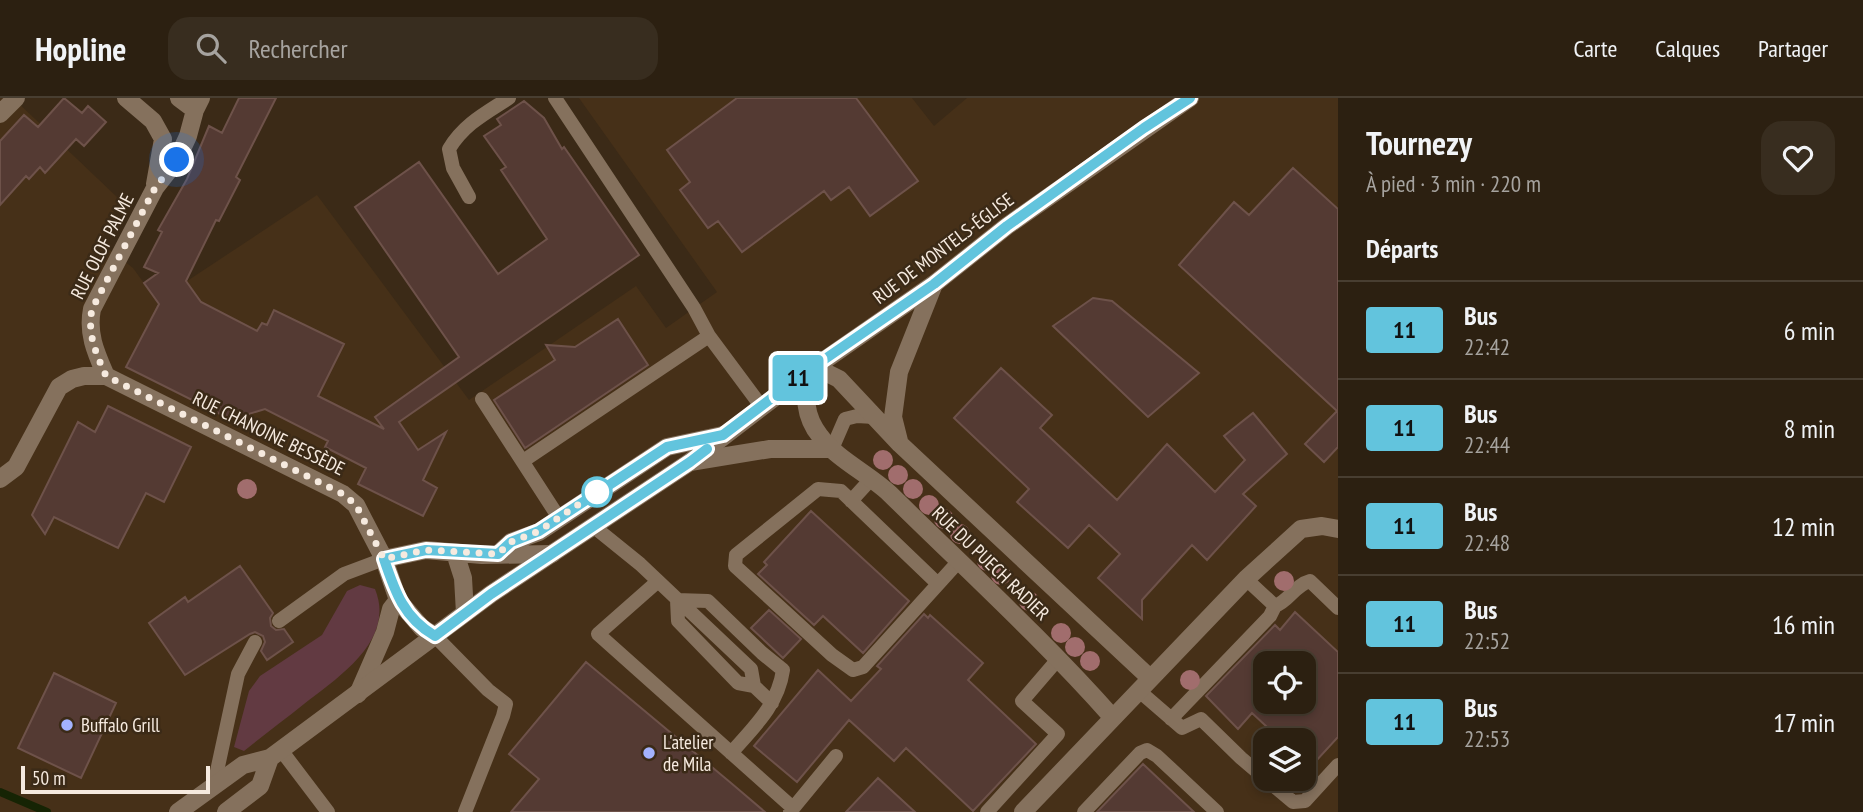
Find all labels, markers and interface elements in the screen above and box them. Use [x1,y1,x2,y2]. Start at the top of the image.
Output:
search box [168,17,658,80]
text: Hopline [35,27,126,70]
icon: search [192,29,230,67]
text: Rechercher [248,32,348,65]
text: Carte [1574,33,1617,64]
text: Calques [1655,33,1720,64]
text: Partager [1758,33,1828,64]
text: Tournezy [1366,121,1472,164]
button: heart [1761,121,1835,195]
your location [159,142,194,177]
text: À pied · 3 min · 220 m [1366,169,1541,198]
street label: RUE DE MONTELS-ÉGLISE [868,187,1018,309]
street label: RUE OLOF PALME [65,189,139,303]
text: Départs [1366,232,1438,265]
text: Bus [1464,299,1497,332]
text: 11 [1393,314,1416,345]
text: 6 min [1784,314,1835,347]
text: 22:42 [1464,332,1510,361]
line badge: 11 [766,355,830,401]
text: 11 [787,362,809,393]
street label: RUE CHANOINE BESSÈDE [189,386,349,480]
text: Bus [1464,397,1497,430]
text: 11 [1393,412,1416,443]
text: 8 min [1784,412,1835,445]
text: 22:44 [1464,430,1510,459]
unlabelled marker [582,477,612,507]
text: Bus [1464,495,1497,528]
street label: RUE DU PUECH RADIER [927,501,1055,625]
text: 11 [1393,510,1416,541]
text: 12 min [1772,510,1835,543]
text: 22:48 [1464,528,1510,557]
text: Bus [1464,593,1497,626]
text: 11 [1393,608,1416,639]
text: 16 min [1772,608,1835,641]
text: 22:52 [1464,626,1510,655]
map controls [1253,651,1316,791]
button: locate [1253,651,1316,714]
text: Bus [1464,691,1497,724]
text: 11 [1393,706,1416,737]
text: 17 min [1773,706,1835,739]
place label: Buffalo Grill [81,713,160,737]
marker: Buffalo Grill [59,717,75,733]
text: 22:53 [1464,724,1510,753]
button: layers [1253,728,1316,791]
place label: L'atelier de Mila [663,730,714,776]
marker: L'atelier de Mila [641,745,657,761]
scale bar [21,763,210,795]
text: 50 m [32,766,66,790]

